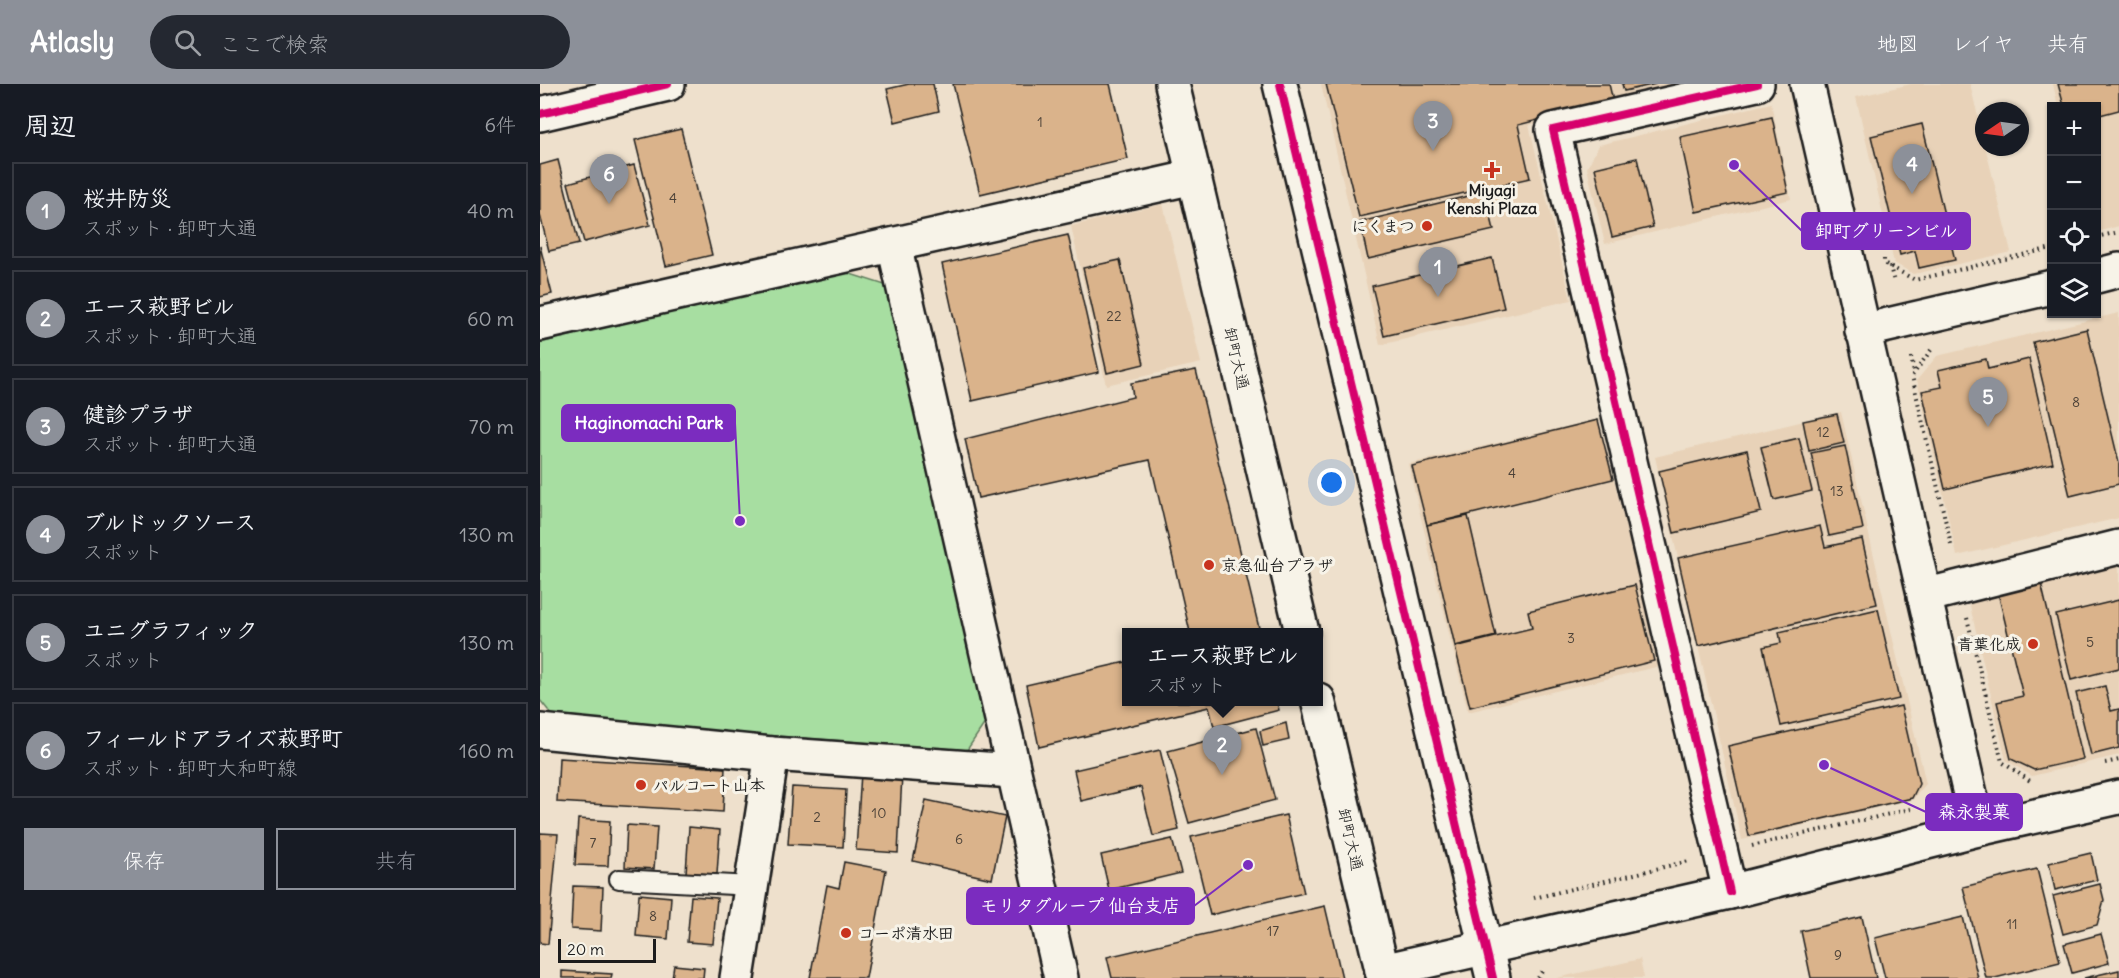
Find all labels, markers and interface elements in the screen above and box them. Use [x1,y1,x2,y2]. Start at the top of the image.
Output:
search box [150,15,570,69]
text: Atlasly [30,24,114,60]
icon: search [171,26,204,59]
text: ここで検索 [219,30,329,58]
text: 地図 [1877,30,1919,57]
text: レイヤ [1952,30,2014,57]
text: 共有 [2047,30,2089,57]
pin: 3 [1414,101,1452,151]
north arrow [1975,102,2029,156]
map controls [2047,102,2101,318]
button: + [2047,102,2101,156]
text: 周辺 [24,109,76,142]
text: 6件 [484,112,516,137]
house number: 1 [1037,113,1043,131]
pin: 4 [1892,144,1932,194]
pin: 6 [590,154,628,204]
button: − [2047,156,2101,210]
marker: Miyagi Kenshi Plaza [1483,161,1501,179]
place label: Miyagi Kenshi Plaza [1447,180,1537,218]
text: 桜井防災 [83,184,171,212]
house number: 4 [669,189,677,207]
text: 1 [42,198,49,223]
text: 40 m [467,198,514,223]
button: locate [2047,210,2101,264]
callout: 卸町グリーンビル [1802,213,1970,249]
text: スポット · 卸町大通 [83,215,257,240]
place label: にくまつ [1351,216,1415,236]
marker: にくまつ [1420,219,1434,233]
text: 卸町グリーンビル [1815,219,1957,242]
pin: 1 [1418,248,1458,297]
button: layers [2047,264,2101,318]
text: エース萩野ビル [83,292,235,320]
text: 2 [40,306,51,331]
text: 60 m [467,306,514,331]
house number: 22 [1106,307,1122,325]
text: スポット · 卸町大通 [83,323,257,348]
street label: 卸町大通 [1220,325,1254,391]
pin: 5 [1968,378,2008,427]
house number: 8 [2072,393,2080,411]
text: 健診プラザ [83,400,193,428]
callout: Haginomachi Park [562,405,735,441]
text: Haginomachi Park [575,411,723,434]
text: 3 [40,414,51,439]
text: 70 m [469,414,514,439]
house number: 12 [1816,423,1830,441]
text: スポット · 卸町大通 [83,431,257,456]
house number: 4 [1508,464,1516,482]
your location [1317,468,1346,497]
house number: 13 [1830,482,1844,500]
text: ブルドックソース [83,508,256,536]
text: 4 [40,522,51,547]
text: 130 m [459,522,514,547]
text: スポット [83,539,163,564]
place label: 京急仙台プラザ [1221,555,1333,575]
marker: 京急仙台プラザ [1202,558,1216,572]
text: ユニグラフィック [83,616,258,644]
popup [1122,628,1323,706]
house number: 3 [1567,629,1575,647]
text: 5 [40,630,51,655]
text: 130 m [459,630,514,655]
house number: 5 [2086,633,2094,651]
place label: 青葉化成 [1957,634,2021,654]
marker: 青葉化成 [2026,637,2040,651]
text: エース萩野ビル [1147,641,1298,669]
text: スポット [83,647,163,672]
text: スポット [1147,672,1227,697]
text: フィールドアライズ萩野町 [83,724,343,752]
pin: 2 [1202,726,1242,775]
text: 6 [40,738,51,763]
text: 160 m [459,738,514,763]
text: スポット · 卸町大和町線 [83,755,297,780]
place label: パルコート山本 [653,775,765,795]
marker: パルコート山本 [634,778,648,792]
callout: 森永製菓 [1926,794,2022,830]
text: 森永製菓 [1938,800,2010,823]
house number: 10 [872,804,886,822]
street label: 卸町大通 [1334,806,1368,872]
house number: 2 [813,808,821,826]
button: 保存 [24,828,264,890]
button: 共有 [276,828,516,890]
house number: 6 [955,830,963,848]
house number: 7 [590,834,597,852]
callout: モリタグループ 仙台支店 [967,888,1194,924]
text: モリタグループ 仙台支店 [980,894,1180,917]
house number: 8 [649,907,657,925]
house number: 11 [2006,915,2018,933]
house number: 17 [1267,922,1279,940]
place label: コーポ清水田 [858,923,954,943]
marker: コーポ清水田 [839,926,853,940]
scale bar [558,936,656,964]
text: 20 m [567,939,604,959]
house number: 9 [1834,946,1842,964]

